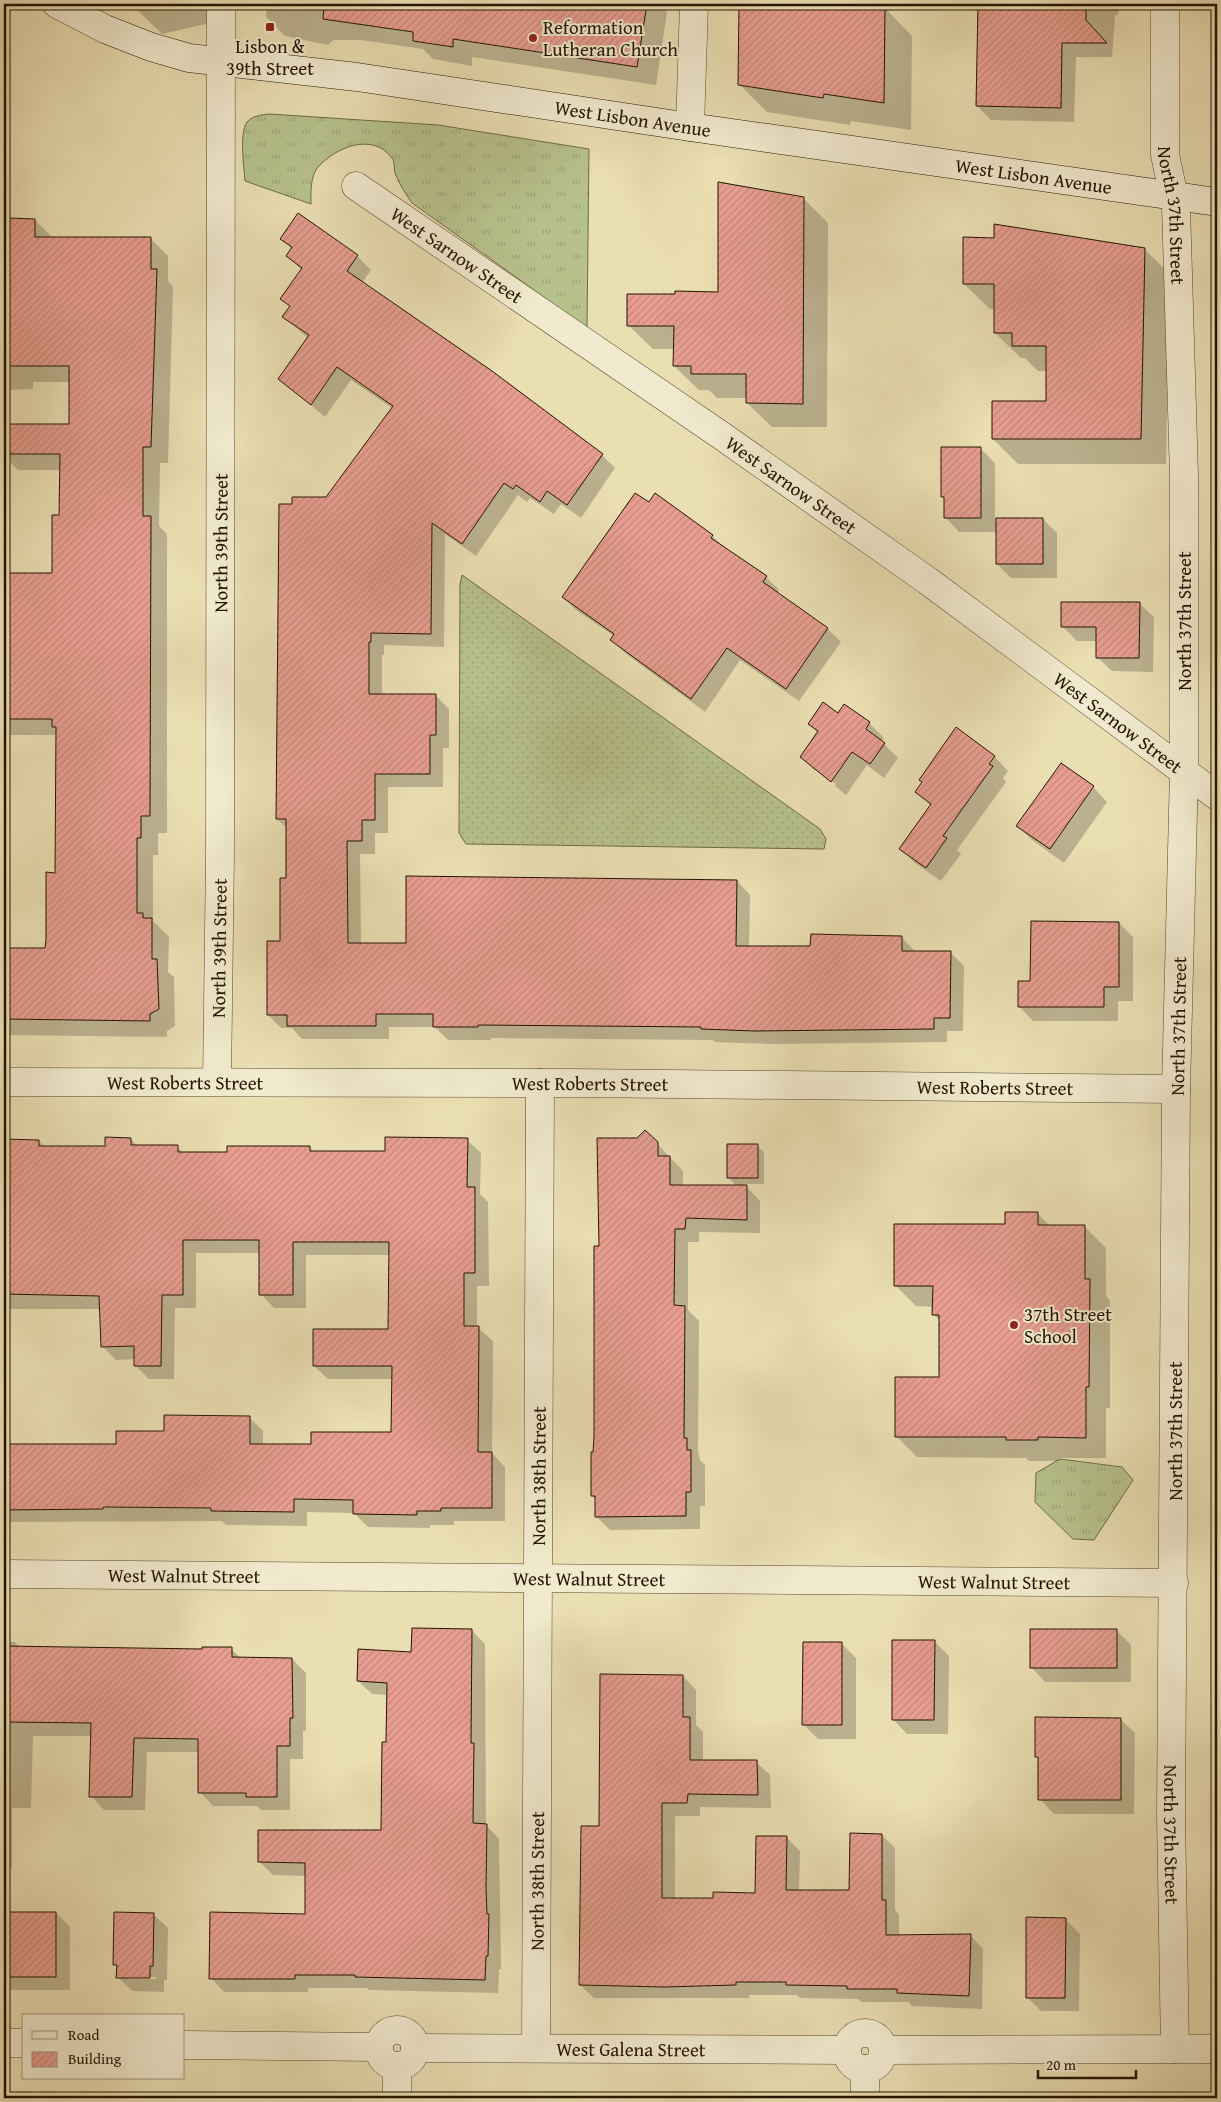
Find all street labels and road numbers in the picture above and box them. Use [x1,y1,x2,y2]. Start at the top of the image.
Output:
street label: West Lisbon Avenue [553,93,713,144]
street label: North 37th Street [1151,146,1192,285]
street label: West Lisbon Avenue [954,151,1114,201]
street label: West Sarnow Street [385,200,529,310]
street label: West Sarnow Street [720,429,863,541]
street label: North 39th Street [206,473,234,613]
street label: North 37th Street [1170,551,1198,691]
street label: West Sarnow Street [1048,665,1189,780]
street label: North 39th Street [204,878,234,1018]
street label: North 37th Street [1163,956,1193,1096]
street label: West Roberts Street [107,1068,264,1096]
street label: West Roberts Street [512,1069,669,1098]
street label: West Roberts Street [917,1072,1074,1102]
street label: North 37th Street [1161,1361,1189,1501]
street label: North 38th Street [524,1406,553,1546]
street label: West Walnut Street [108,1561,261,1590]
street label: West Walnut Street [513,1564,666,1593]
street label: West Walnut Street [918,1567,1071,1596]
street label: North 37th Street [1157,1765,1187,1905]
street label: North 38th Street [522,1811,551,1951]
street label: West Galena Street [556,2035,706,2063]

